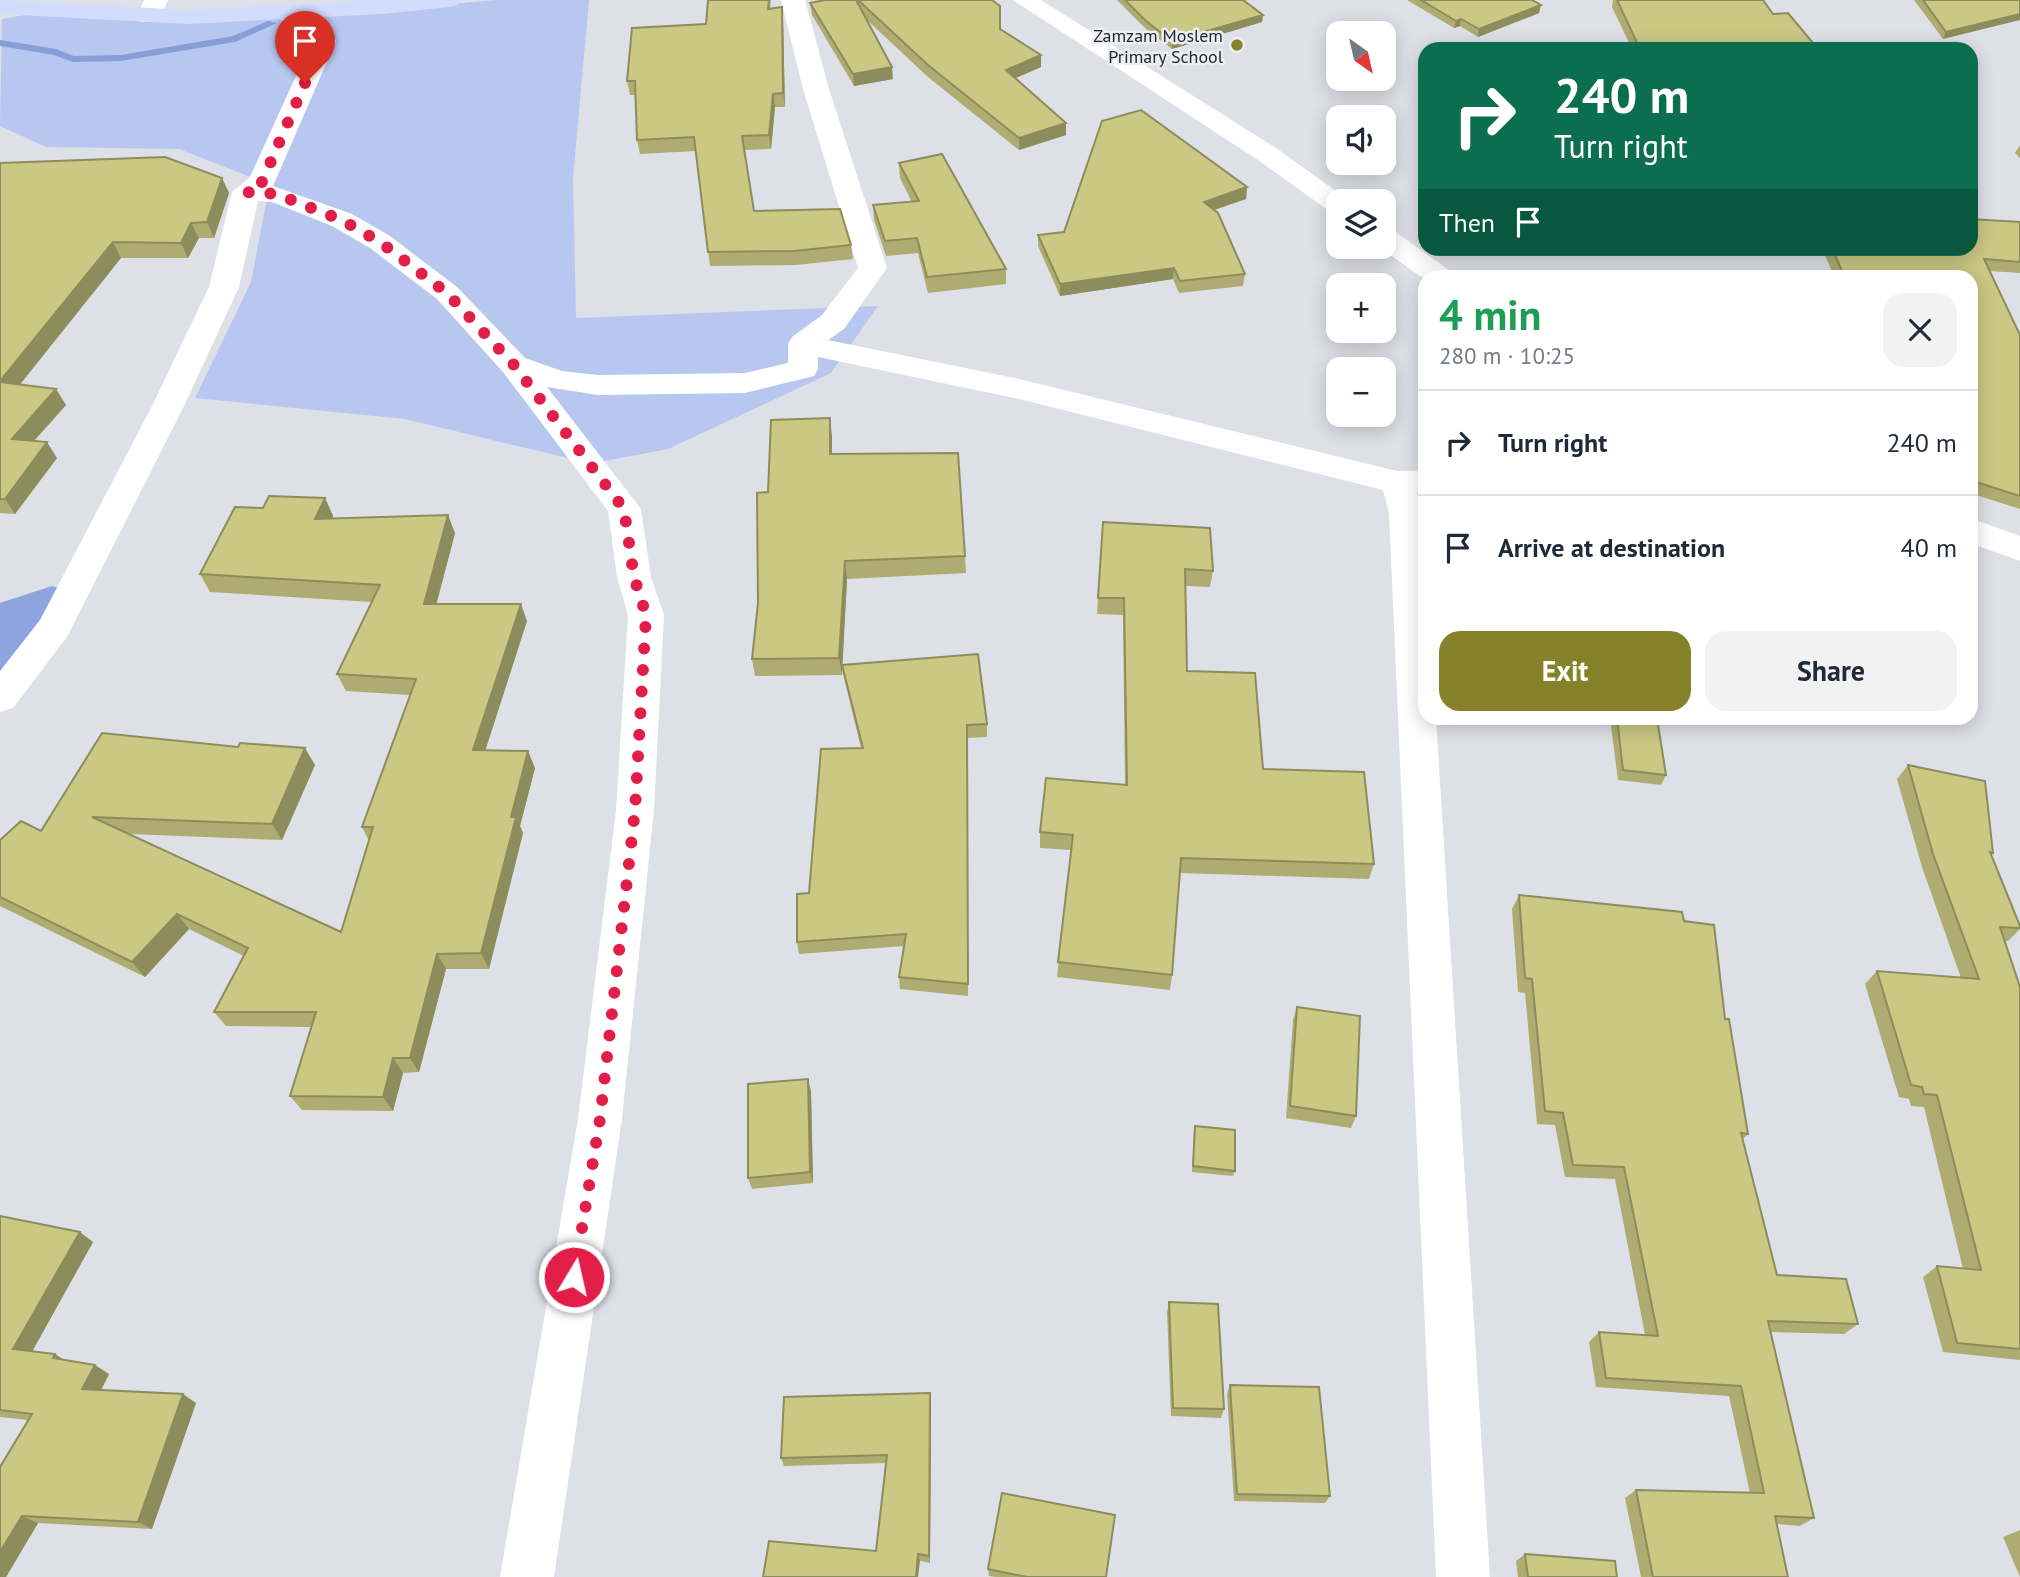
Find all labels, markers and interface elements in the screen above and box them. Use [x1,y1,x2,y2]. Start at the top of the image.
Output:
pin [275,11,335,83]
north arrow [1326,21,1396,91]
map controls [1326,21,1396,427]
icon: arrive [286,22,324,60]
place label: Zamzam Moslem Primary School [1093,24,1224,68]
marker: Zamzam Moslem Primary School [1229,37,1245,53]
text: 240 m [1554,63,1689,127]
icon: right [1439,70,1530,161]
button: sound [1326,105,1396,175]
text: Turn right [1554,125,1688,167]
button: layers [1326,189,1396,259]
icon: arrive [1509,203,1547,241]
text: Then [1439,206,1495,239]
button: + [1326,273,1396,343]
text: 4 min [1439,287,1541,342]
button: close [1883,293,1957,367]
text: 280 m · 10:25 [1439,341,1575,370]
button: − [1326,357,1396,427]
icon: right [1439,424,1477,462]
text: Turn right [1498,426,1607,459]
text: 240 m [1886,426,1957,459]
icon: arrive [1439,529,1477,567]
text: Arrive at destination [1498,531,1725,564]
text: 40 m [1901,531,1957,564]
button: Exit [1439,631,1691,711]
button: Share [1705,631,1957,711]
position arrow [537,1240,611,1314]

